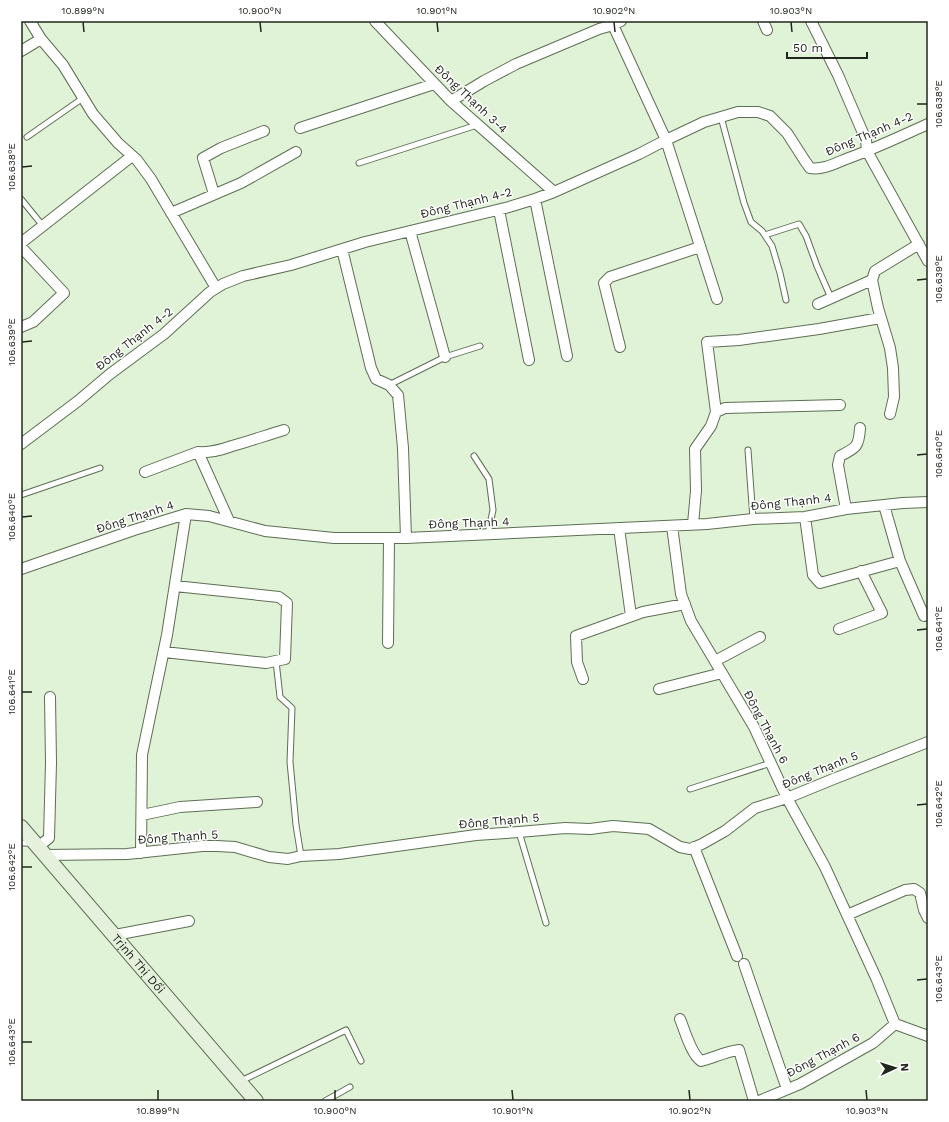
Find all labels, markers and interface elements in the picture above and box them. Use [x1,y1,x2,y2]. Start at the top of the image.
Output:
text: 10.899°N [62,5,104,16]
text: 10.900°N [238,5,282,16]
text: 10.901°N [417,5,457,16]
text: 10.902°N [593,5,635,16]
text: 10.903°N [770,5,812,16]
scale bar [787,34,867,60]
text: 50 m [793,41,823,55]
street label: Đông Thạnh 3-4 [432,62,510,136]
text: 106.638°E [933,80,944,128]
street label: Đông Thạnh 4-2 [823,109,915,159]
text: 106.638°E [6,143,17,191]
street label: Đông Thạnh 4-2 [419,185,513,221]
text: 106.639°E [933,255,944,303]
street label: Đông Thạnh 4-2 [93,305,175,373]
text: 106.639°E [6,318,17,366]
text: 106.640°E [933,430,944,478]
street label: Đông Thạnh 4 [750,491,832,513]
text: 106.640°E [6,493,17,541]
street label: Đông Thạnh 4 [94,498,176,536]
street label: Đông Thạnh 4 [428,515,510,531]
text: 106.641°E [933,606,944,652]
text: 106.641°E [6,669,17,715]
street label: Đông Thạnh 6 [741,688,791,766]
street label: Đông Thạnh 5 [780,748,860,792]
text: 106.642°E [933,780,944,828]
street label: Đông Thạnh 5 [458,811,540,831]
street label: Đông Thạnh 5 [137,827,219,847]
text: 106.642°E [6,843,17,891]
street label: Trịnh Thị Dối [109,931,168,996]
text: 106.643°E [933,955,944,1003]
text: 106.643°E [6,1018,17,1066]
street label: Đông Thạnh 6 [784,1030,862,1080]
north arrow [875,1048,915,1088]
text: N [898,1063,911,1072]
text: 10.899°N [137,1105,179,1116]
text: 10.900°N [313,1105,357,1116]
text: 10.901°N [493,1105,533,1116]
text: 10.902°N [669,1105,711,1116]
text: 10.903°N [846,1105,888,1116]

